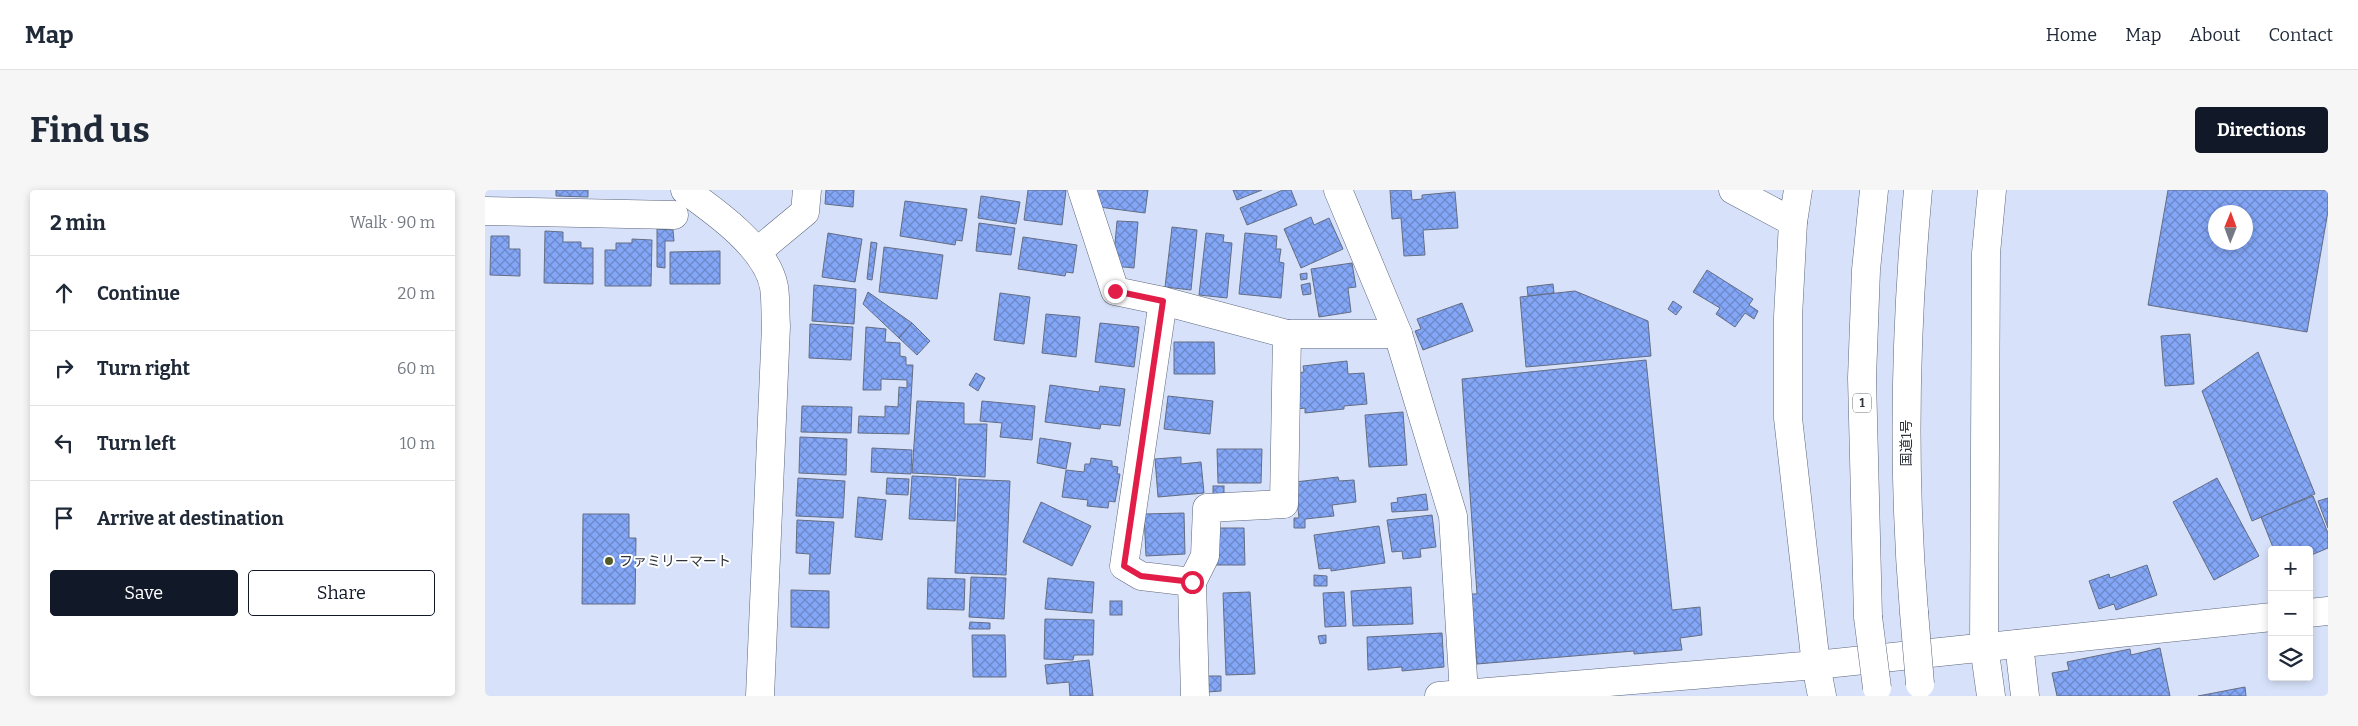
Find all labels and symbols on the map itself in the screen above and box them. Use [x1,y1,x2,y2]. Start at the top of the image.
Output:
north arrow [2208,205,2253,250]
route end [1104,280,1127,303]
road number: 1 [1853,394,1871,412]
street label: 国道1号 [1898,419,1915,467]
place label: ファミリーマート [619,553,731,570]
marker: ファミリーマート [603,555,615,567]
route start [1181,571,1204,594]

